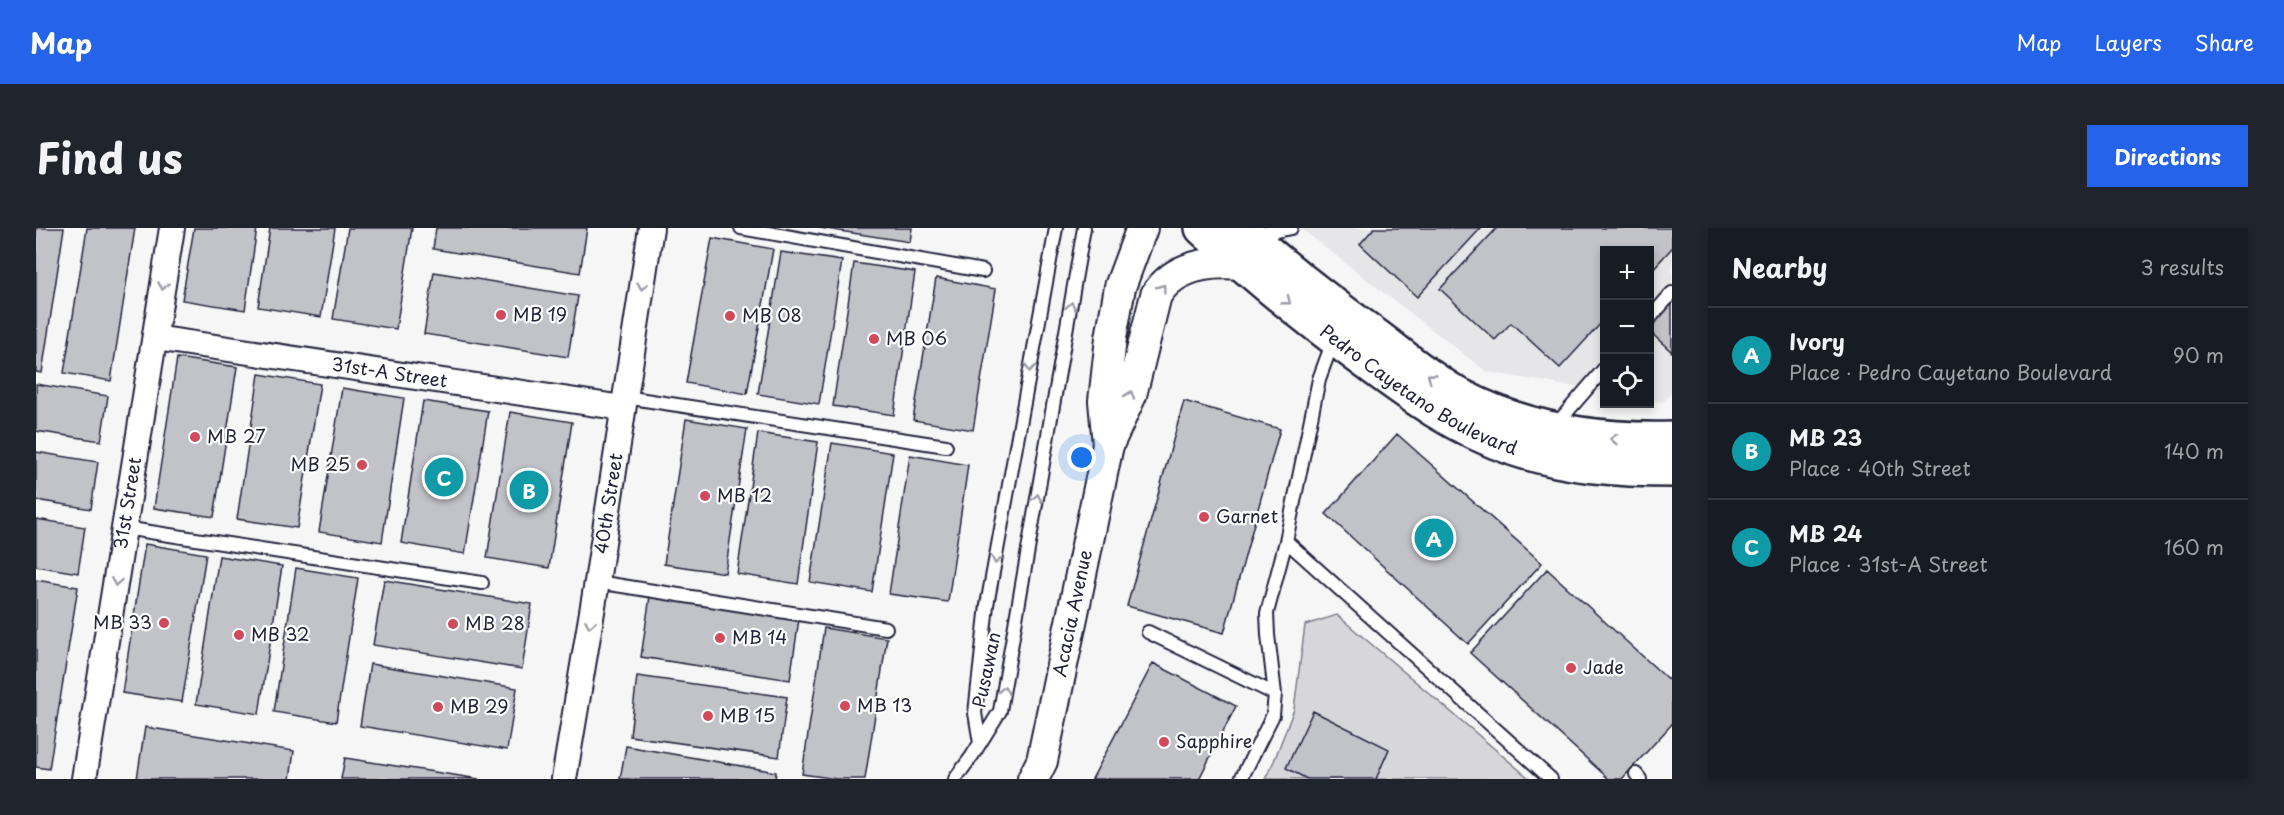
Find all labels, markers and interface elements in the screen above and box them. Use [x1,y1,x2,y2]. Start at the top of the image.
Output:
text: Map [30,21,92,64]
text: Map [2017,26,2061,58]
text: Layers [2094,26,2162,58]
text: Share [2195,26,2254,58]
text: Find us [36,125,183,188]
button: Directions [2087,125,2248,187]
map controls [1600,246,1654,408]
button: + [1600,246,1654,300]
text: Nearby [1732,248,1827,287]
text: 3 results [2141,252,2224,282]
one-way arrow [157,280,170,290]
one-way arrow [637,281,649,290]
one-way arrow [1154,284,1165,295]
one-way arrow [1280,293,1291,304]
place label: MB 19 [513,300,567,327]
button: − [1600,300,1654,354]
place label: MB 08 [742,301,802,328]
one-way arrow [1064,301,1077,311]
marker: MB 19 [494,308,508,322]
marker: MB 08 [723,309,737,323]
street label: Pedro Cayetano Boulevard [1315,317,1521,461]
place label: MB 06 [886,324,947,351]
text: Ivory [1789,324,1845,357]
marker: MB 06 [867,332,881,346]
text: A [1744,340,1759,370]
text: 90 m [2173,340,2224,370]
street label: 31st-A Street [330,350,449,394]
button: locate [1600,354,1654,408]
text: Place · Pedro Cayetano Boulevard [1789,357,2112,387]
one-way arrow [1024,363,1037,373]
one-way arrow [1427,373,1438,384]
one-way arrow [1123,390,1136,401]
text: MB 23 [1789,420,1862,453]
place label: MB 27 [207,422,265,449]
marker: MB 27 [188,430,202,444]
one-way arrow [1609,433,1618,446]
text: B [1745,436,1758,466]
text: 140 m [2164,436,2224,466]
your location [1067,443,1096,472]
place label: MB 25 [290,450,350,477]
street label: 40th Street [586,451,628,556]
text: Place · 40th Street [1789,453,1971,483]
pin: C [424,454,464,500]
street label: 31st Street [106,455,147,551]
marker: MB 25 [355,458,369,472]
pin: B [510,468,548,512]
place label: MB 12 [717,481,772,508]
marker: MB 12 [698,489,712,503]
one-way arrow [1031,494,1043,503]
place label: Garnet [1216,502,1278,529]
marker: Garnet [1197,510,1211,524]
pin: A [1414,516,1454,560]
text: MB 24 [1789,516,1862,549]
text: C [1744,532,1759,562]
text: 160 m [2164,532,2224,562]
street label: Acacia Avenue [1045,547,1098,679]
text: Place · 31st-A Street [1789,549,1988,579]
one-way arrow [990,555,1002,565]
one-way arrow [110,577,122,587]
place label: MB 33 [93,608,152,635]
place label: MB 28 [465,609,525,636]
marker: MB 33 [157,616,171,630]
marker: MB 28 [446,617,460,631]
one-way arrow [584,618,597,628]
place label: MB 32 [251,620,310,647]
place label: MB 14 [732,623,787,650]
marker: MB 32 [232,628,246,642]
street label: Pusawan [964,629,1007,710]
marker: MB 14 [713,631,727,645]
place label: Jade [1583,653,1624,680]
marker: Jade [1564,661,1578,675]
one-way arrow [997,686,1010,696]
place label: MB 13 [857,691,912,718]
place label: MB 29 [450,692,509,719]
marker: MB 13 [838,699,852,713]
marker: MB 29 [431,700,445,714]
place label: MB 15 [720,701,775,728]
marker: MB 15 [701,709,715,723]
place label: Sapphire [1176,727,1252,754]
marker: Sapphire [1157,735,1171,749]

